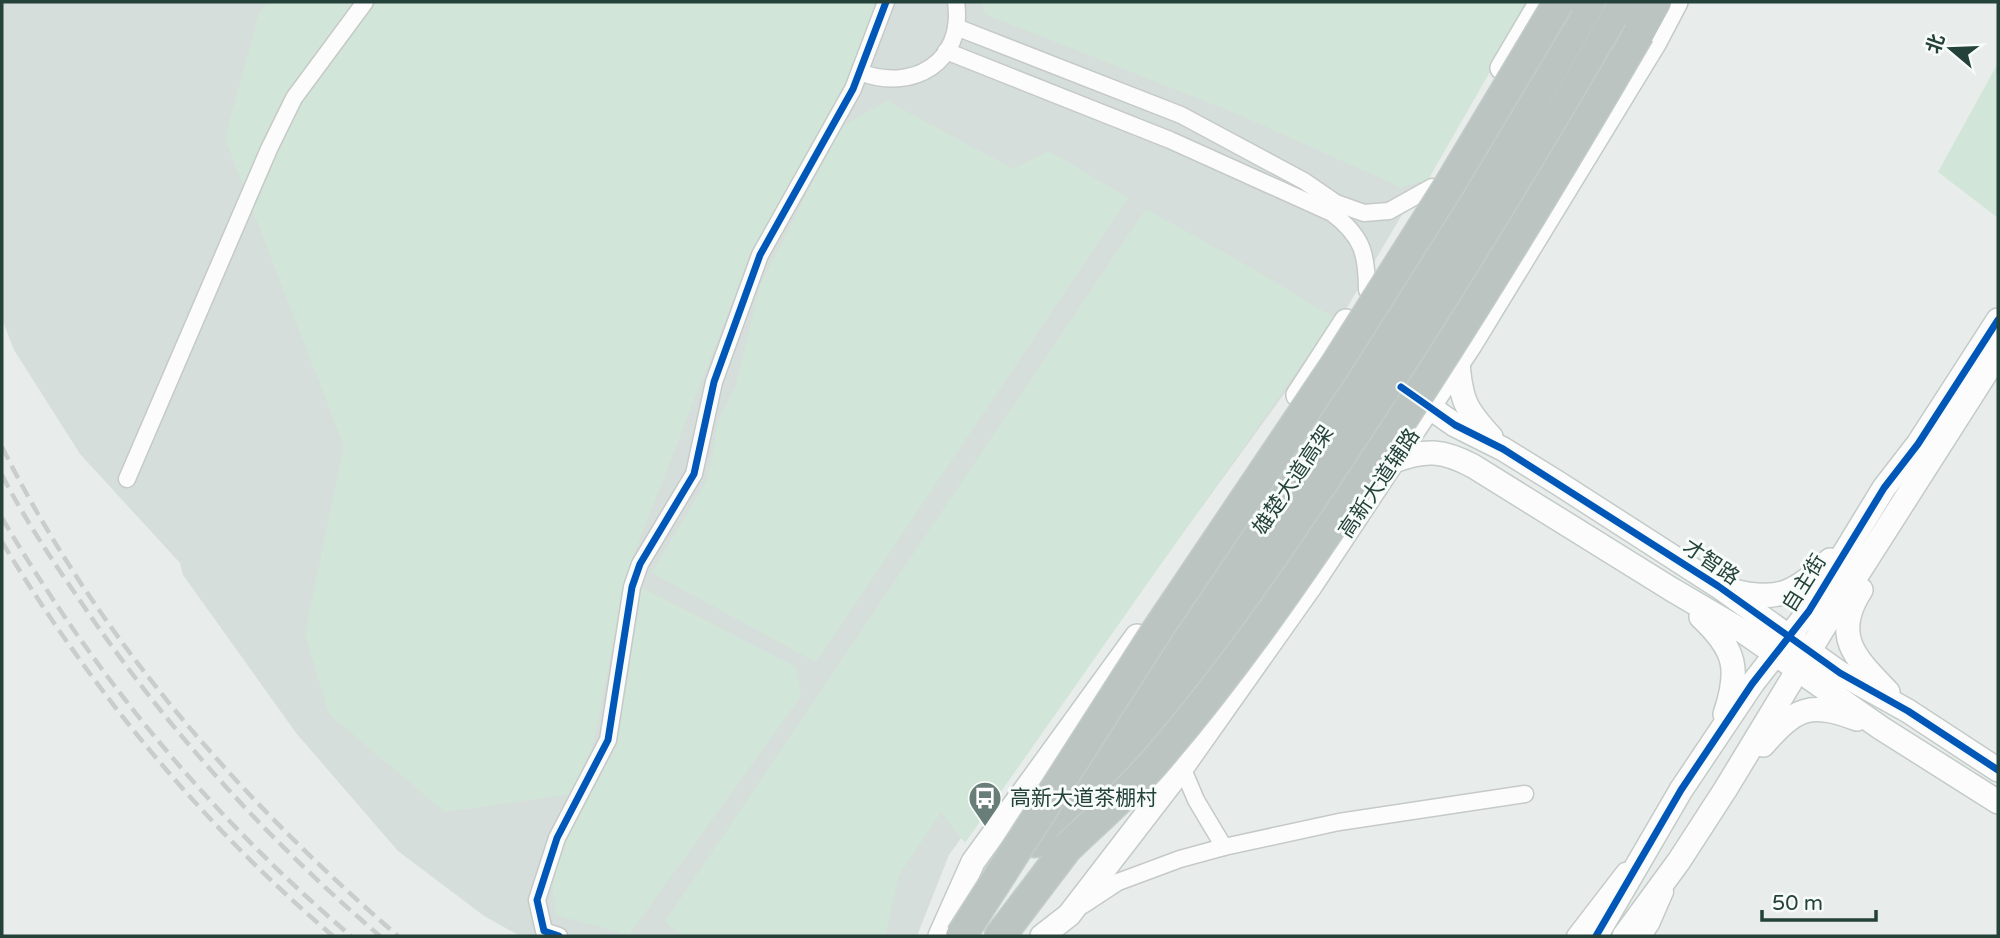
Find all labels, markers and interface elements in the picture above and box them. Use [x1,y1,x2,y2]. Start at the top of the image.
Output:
north arrow [1916,14,1986,84]
text: 北 [1922,31,1949,56]
street label: 雄楚大道高架 [1248,421,1339,539]
street label: 高新大道辅路 [1334,424,1425,542]
street label: 才智路 [1678,534,1744,590]
street label: 自主街 [1777,550,1832,617]
bus stop icon: 高新大道茶棚村 [966,779,1004,828]
place label: 高新大道茶棚村 [1010,786,1157,811]
scale bar [1762,878,1876,922]
text: 50 m [1772,891,1823,916]

